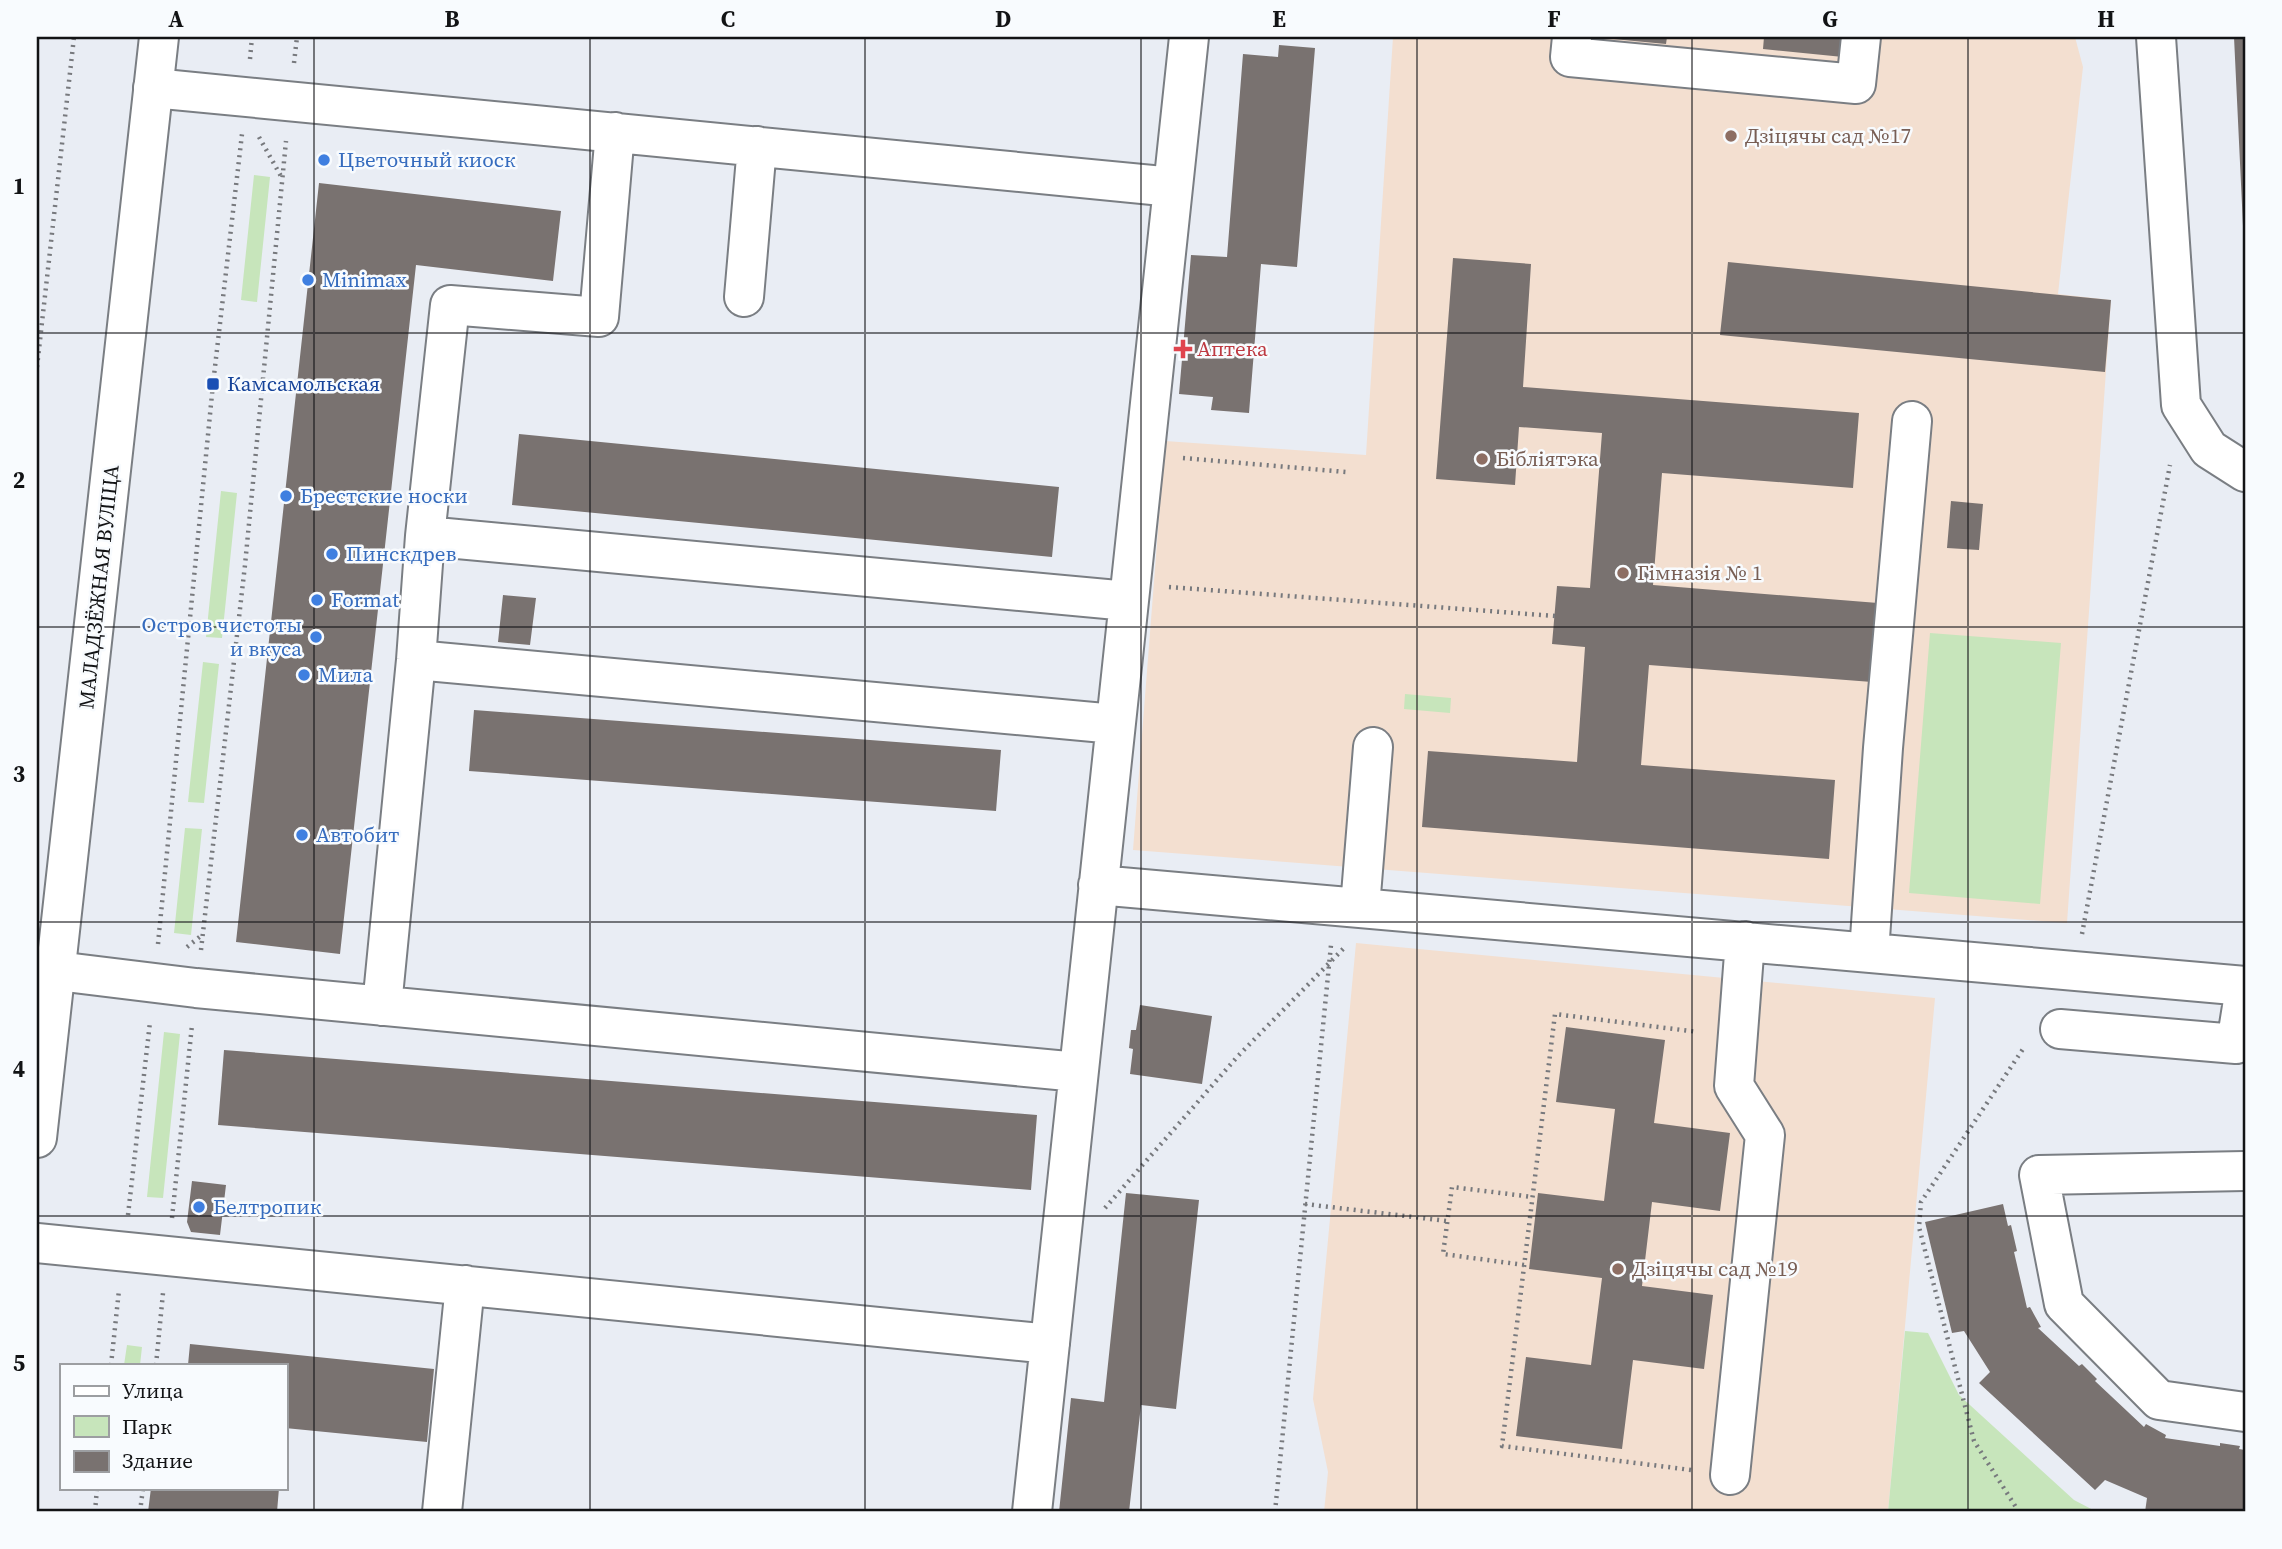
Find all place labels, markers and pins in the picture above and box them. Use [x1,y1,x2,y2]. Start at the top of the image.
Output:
place label: Дзіцячы сад №17 [1745,121,1911,150]
marker: Дзіцячы сад №17 [1723,128,1739,144]
place label: Цветочный киоск [338,145,516,174]
marker: Цветочный киоск [316,152,332,168]
place label: Minimax [322,265,407,294]
marker: Minimax [300,272,316,288]
place label: Аптека [1197,334,1268,363]
marker: Аптека [1175,341,1191,357]
place label: Камсамольская [227,369,380,398]
marker: Камсамольская [205,376,221,392]
place label: Бібліятэка [1496,444,1599,473]
marker: Бібліятэка [1474,451,1490,467]
place label: Брестские носки [300,481,468,510]
marker: Брестские носки [278,488,294,504]
place label: Пинскдрев [346,539,456,568]
marker: Пинскдрев [324,546,340,562]
place label: Гімназія № 1 [1637,558,1763,587]
marker: Гімназія № 1 [1615,565,1631,581]
place label: Format [331,585,399,614]
marker: Format [309,592,325,608]
place label: Остров чистоты и вкуса [142,610,302,663]
marker: Остров чистоты и вкуса [308,629,324,645]
place label: Мила [318,660,373,689]
marker: Мила [296,667,312,683]
place label: Автобит [316,820,399,849]
marker: Автобит [294,827,310,843]
place label: Белтропик [213,1192,322,1221]
marker: Белтропик [191,1199,207,1215]
place label: Дзіцячы сад №19 [1632,1254,1798,1283]
marker: Дзіцячы сад №19 [1610,1261,1626,1277]

